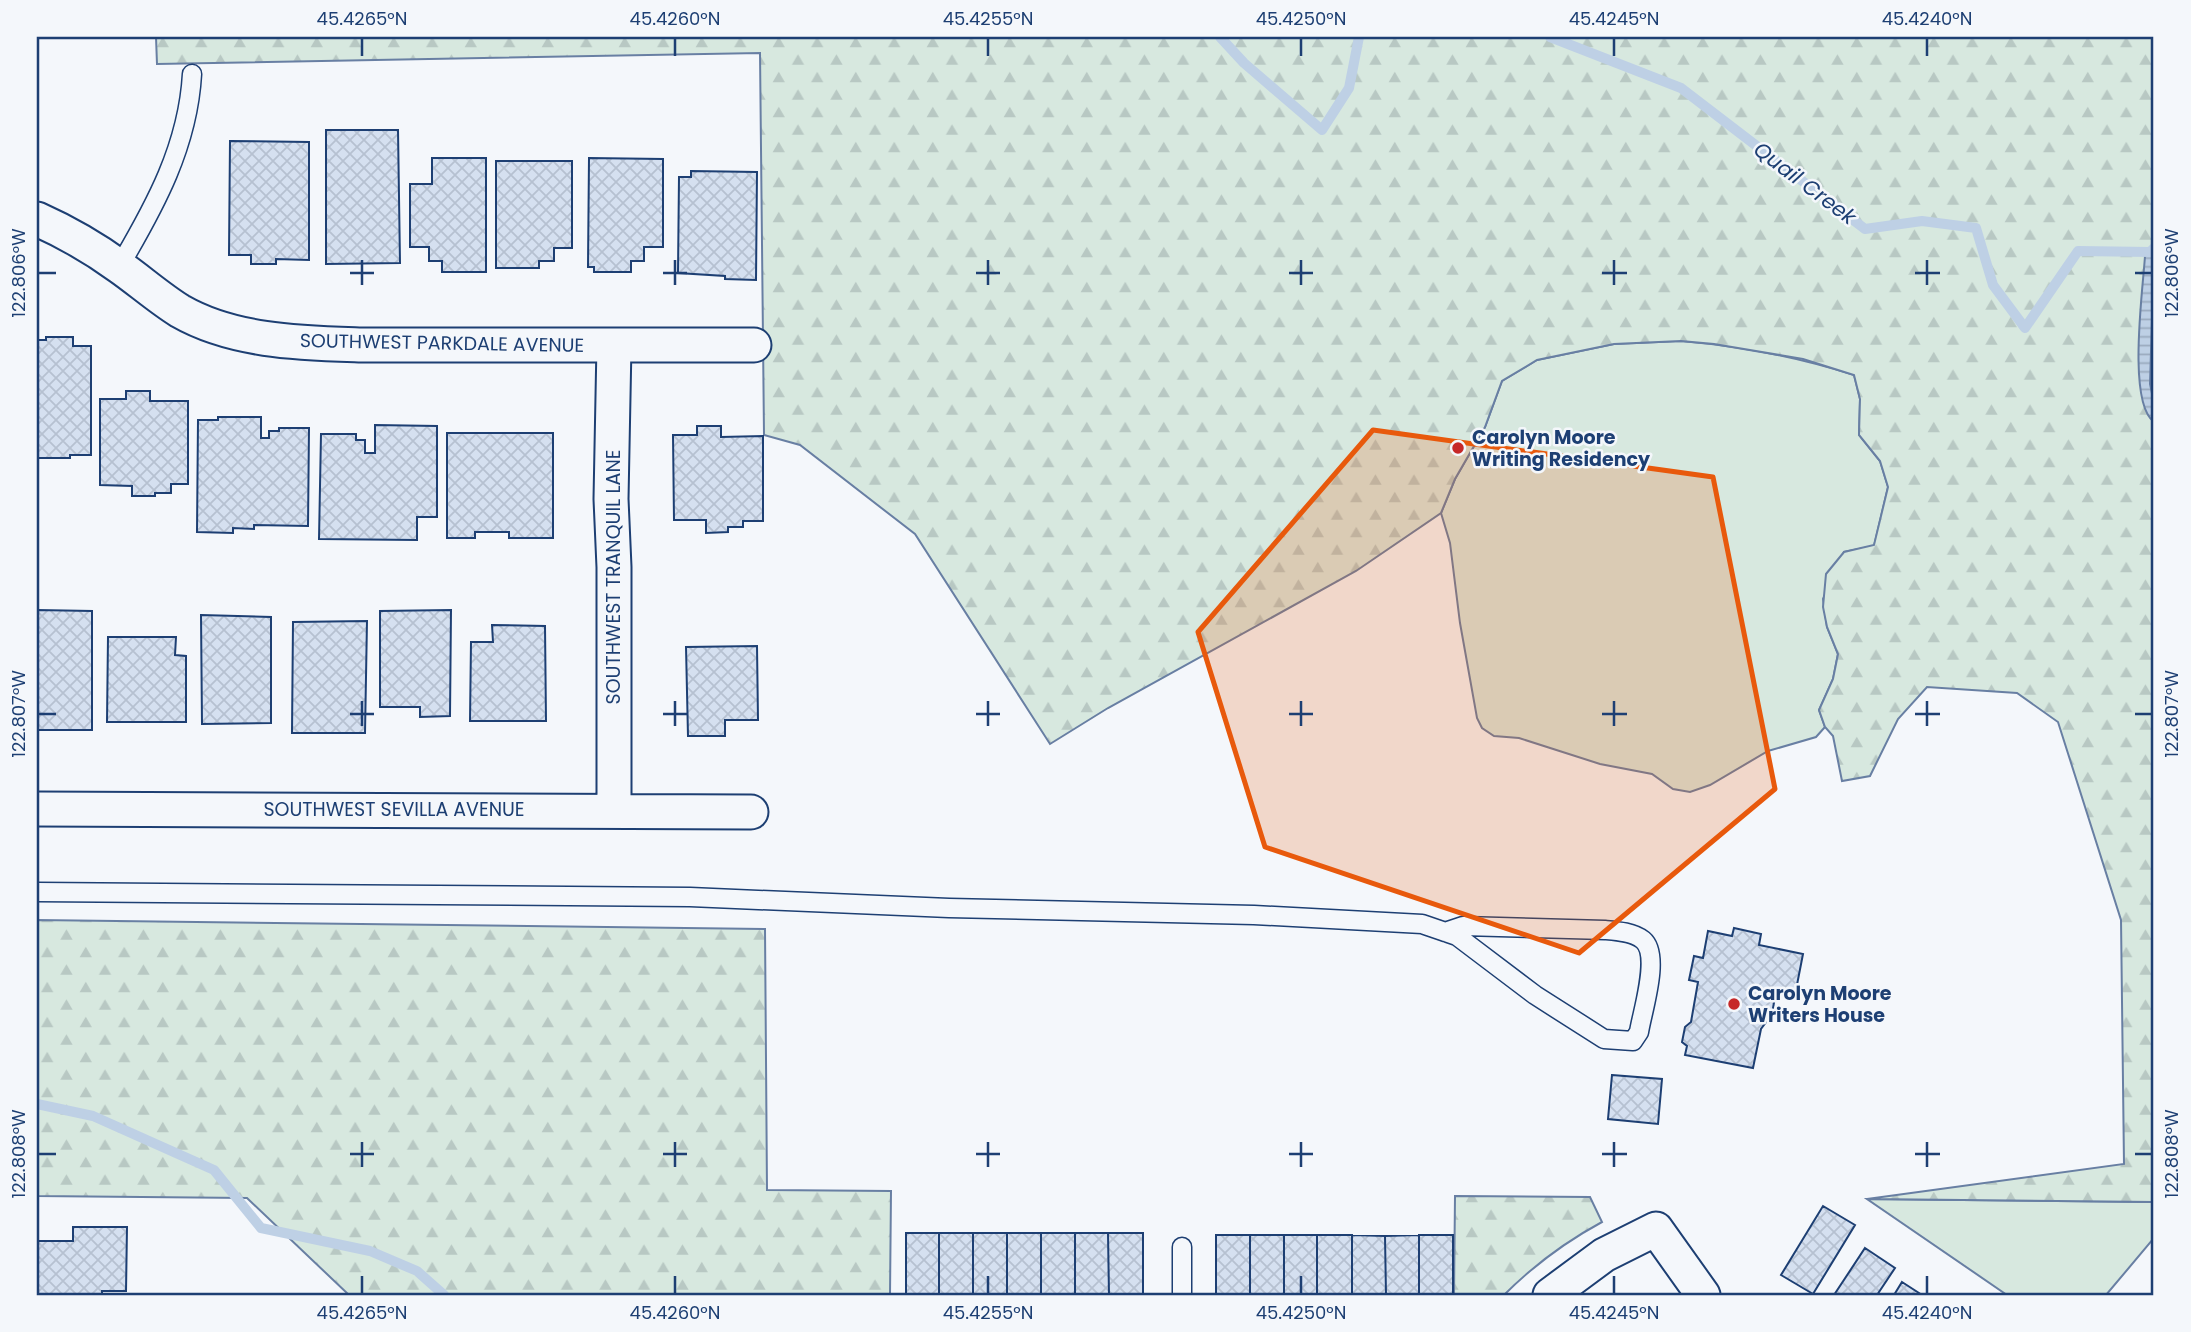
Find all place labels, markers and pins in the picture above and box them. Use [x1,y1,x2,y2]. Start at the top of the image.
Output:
place label: Carolyn Moore Writing Residency [1472,424,1651,473]
marker: Carolyn Moore Writing Residency [1450,440,1466,456]
place label: Carolyn Moore Writers House [1748,980,1892,1029]
marker: Carolyn Moore Writers House [1726,996,1742,1012]

